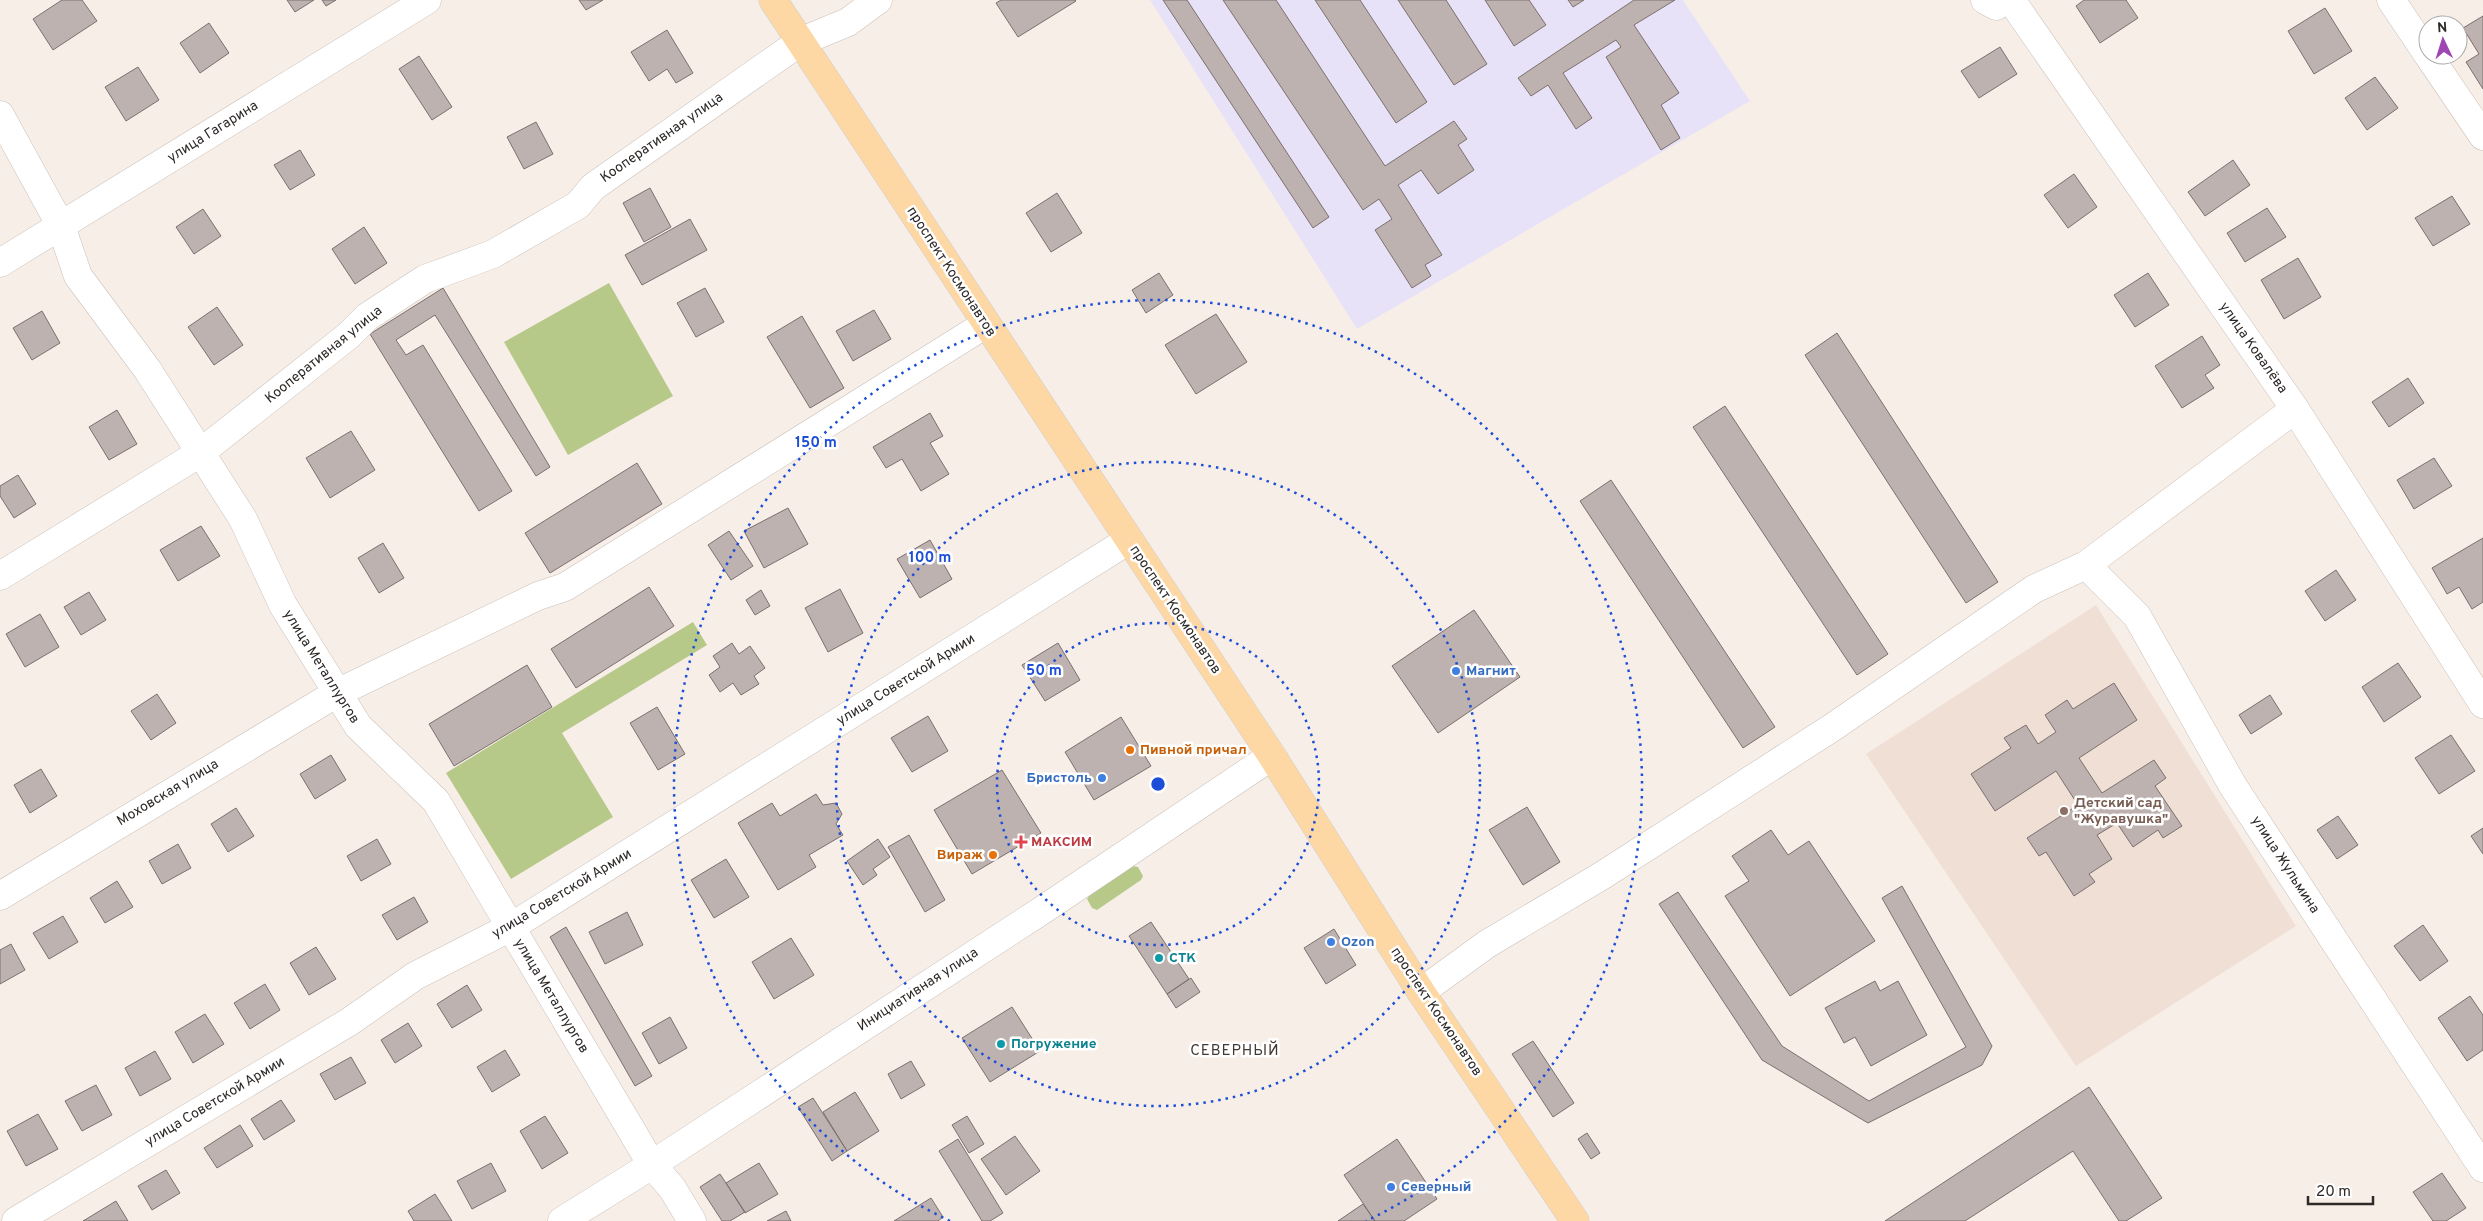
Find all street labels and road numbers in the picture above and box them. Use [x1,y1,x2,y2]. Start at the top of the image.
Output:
street label: Кооперативная улица [597,89,727,187]
street label: улица Гагарина [165,97,261,167]
street label: проспект Космонавтов [903,204,999,340]
street label: улица Ковалёва [2215,299,2291,397]
street label: Кооперативная улица [262,303,386,407]
street label: проспект Космонавтов [1126,542,1224,678]
street label: улица Металлургов [279,607,363,727]
street label: улица Советской Армии [834,630,978,730]
street label: Моховская улица [114,756,222,830]
street label: улица Жульмина [2247,813,2323,917]
street label: улица Советской Армии [489,846,635,942]
street label: улица Металлургов [510,936,592,1056]
street label: проспект Космонавтов [1387,944,1485,1080]
street label: Инициативная улица [854,945,982,1035]
street label: улица Советской Армии [142,1054,288,1150]

